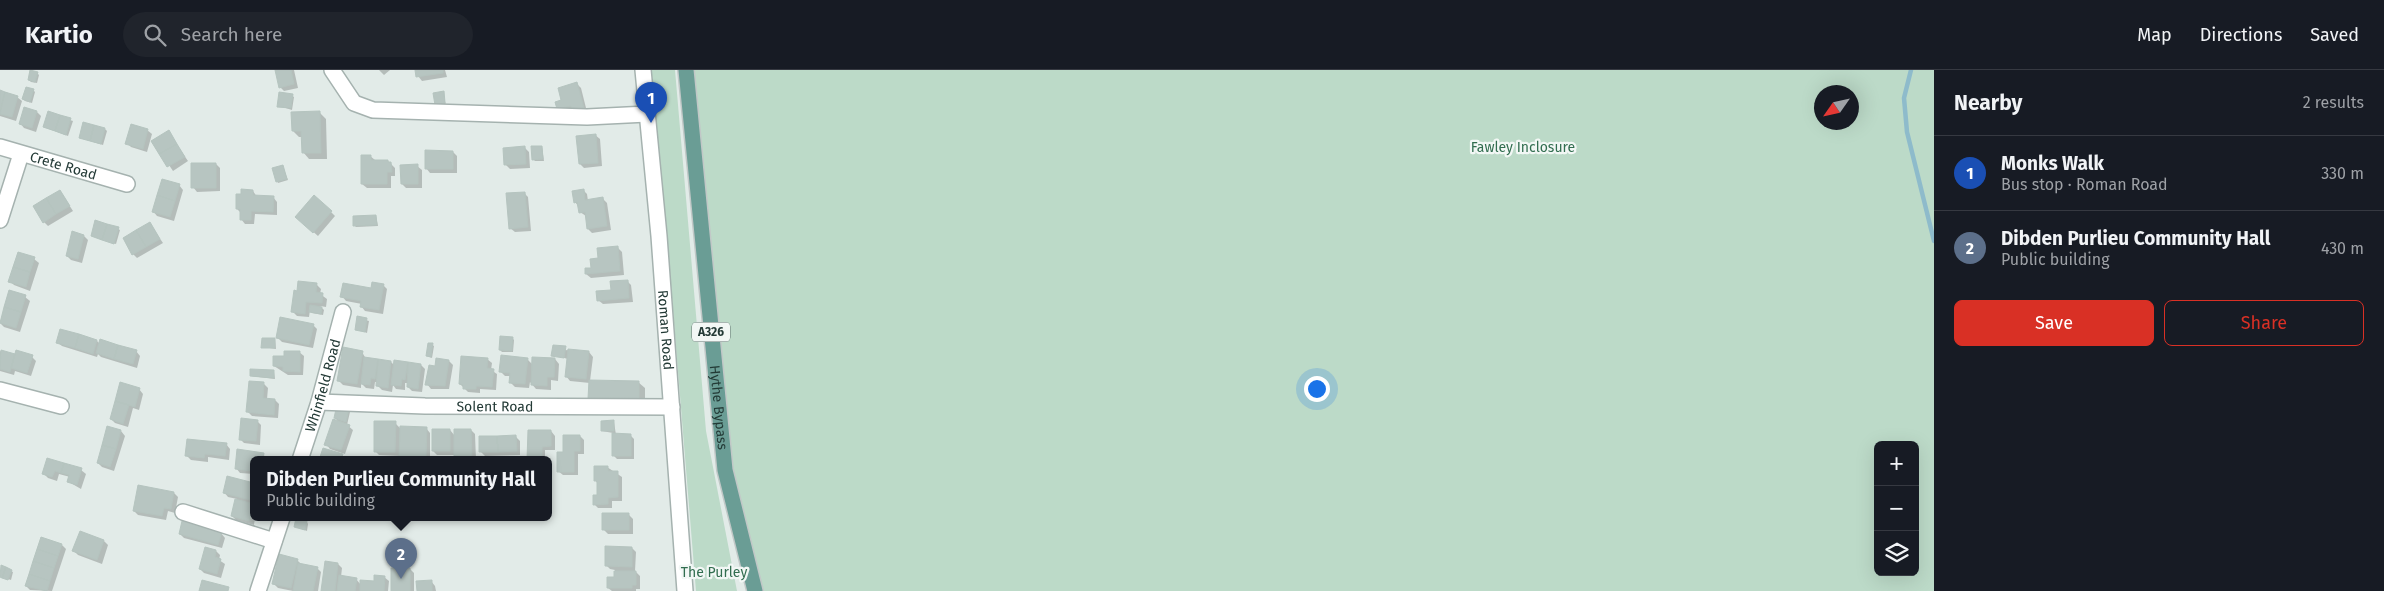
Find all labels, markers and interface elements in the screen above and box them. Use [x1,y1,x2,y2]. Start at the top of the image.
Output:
search box [123,12,473,57]
text: Kartio [25,21,93,49]
icon: search [141,21,169,49]
text: Search here [181,23,282,46]
text: Map [2137,24,2172,46]
text: Directions [2200,24,2282,46]
text: Saved [2310,24,2359,46]
pin: 1 [635,82,667,123]
north arrow [1814,85,1859,130]
text: Nearby [1954,90,2022,116]
text: 2 results [2303,93,2364,112]
park label: Fawley Inclosure [1471,139,1575,156]
street label: Crete Road [28,148,99,183]
text: Monks Walk [2001,152,2104,175]
text: 1 [1966,164,1974,183]
text: 330 m [2321,164,2364,183]
text: Bus stop · Roman Road [2001,175,2168,194]
text: Dibden Purlieu Community Hall [2001,227,2270,250]
text: 2 [1966,239,1974,258]
text: 430 m [2321,239,2364,258]
text: Public building [2001,250,2109,269]
street label: Roman Road [654,289,677,371]
button: Save [1954,300,2154,346]
button: Share [2164,300,2364,346]
road number: A326 [692,322,730,342]
street label: Whinfield Road [301,337,344,434]
street label: Hythe Bypass [706,364,732,451]
your location [1304,376,1330,402]
street label: Solent Road [456,398,533,415]
map controls [1874,441,1919,576]
button: + [1874,441,1919,486]
popup [250,456,552,521]
text: Dibden Purlieu Community Hall [266,468,536,491]
button: − [1874,486,1919,531]
text: Public building [266,491,375,510]
button: layers [1874,531,1919,576]
pin: 2 [385,538,417,579]
park label: The Purley [681,564,747,581]

